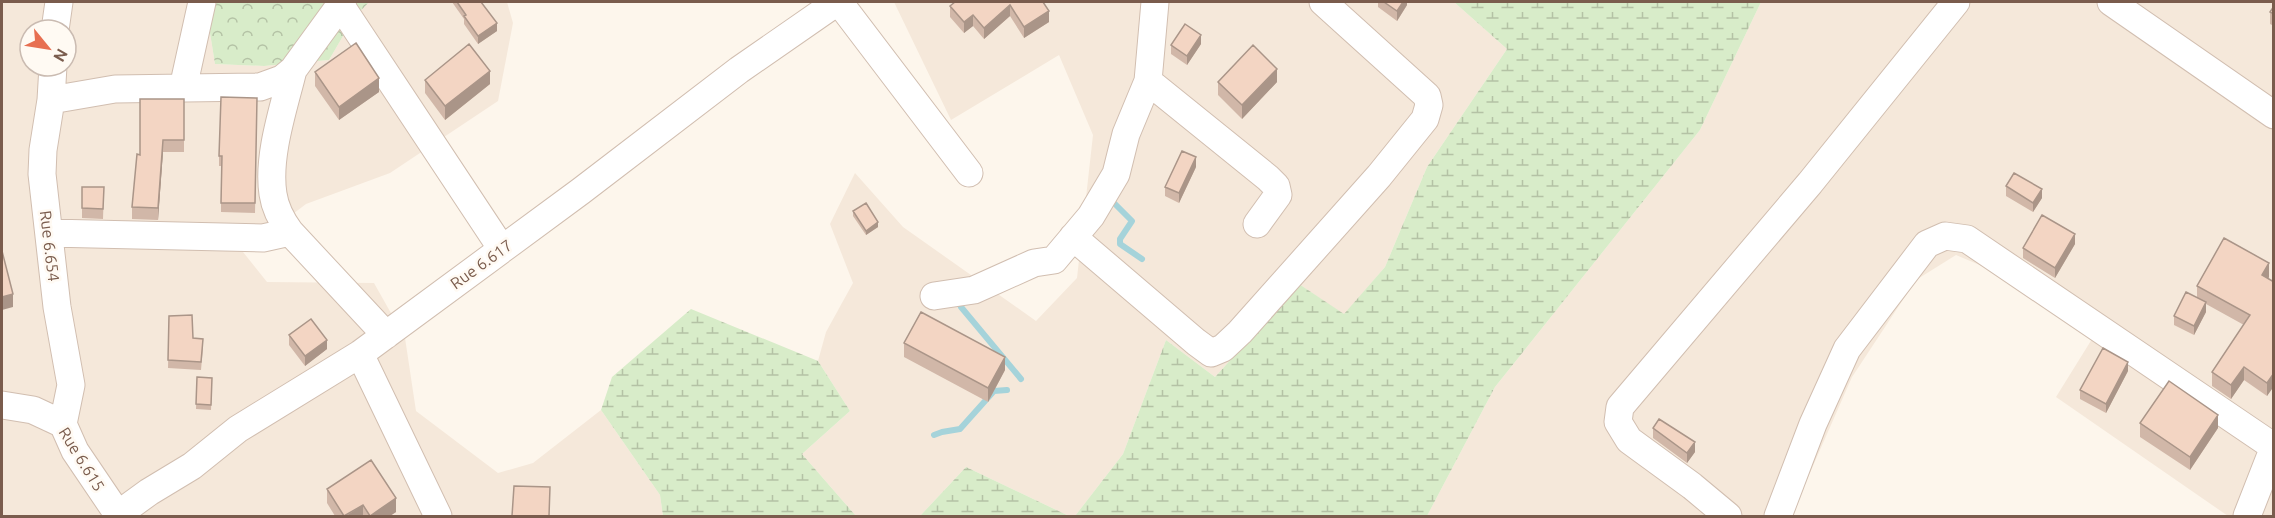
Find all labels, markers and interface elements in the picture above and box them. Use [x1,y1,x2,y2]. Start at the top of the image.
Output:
north arrow [18,18,78,78]
text: N [50,46,72,65]
street label: Rue 6.654 [37,209,63,283]
street label: Rue 6.617 [447,236,515,292]
street label: Rue 6.615 [55,424,109,494]

